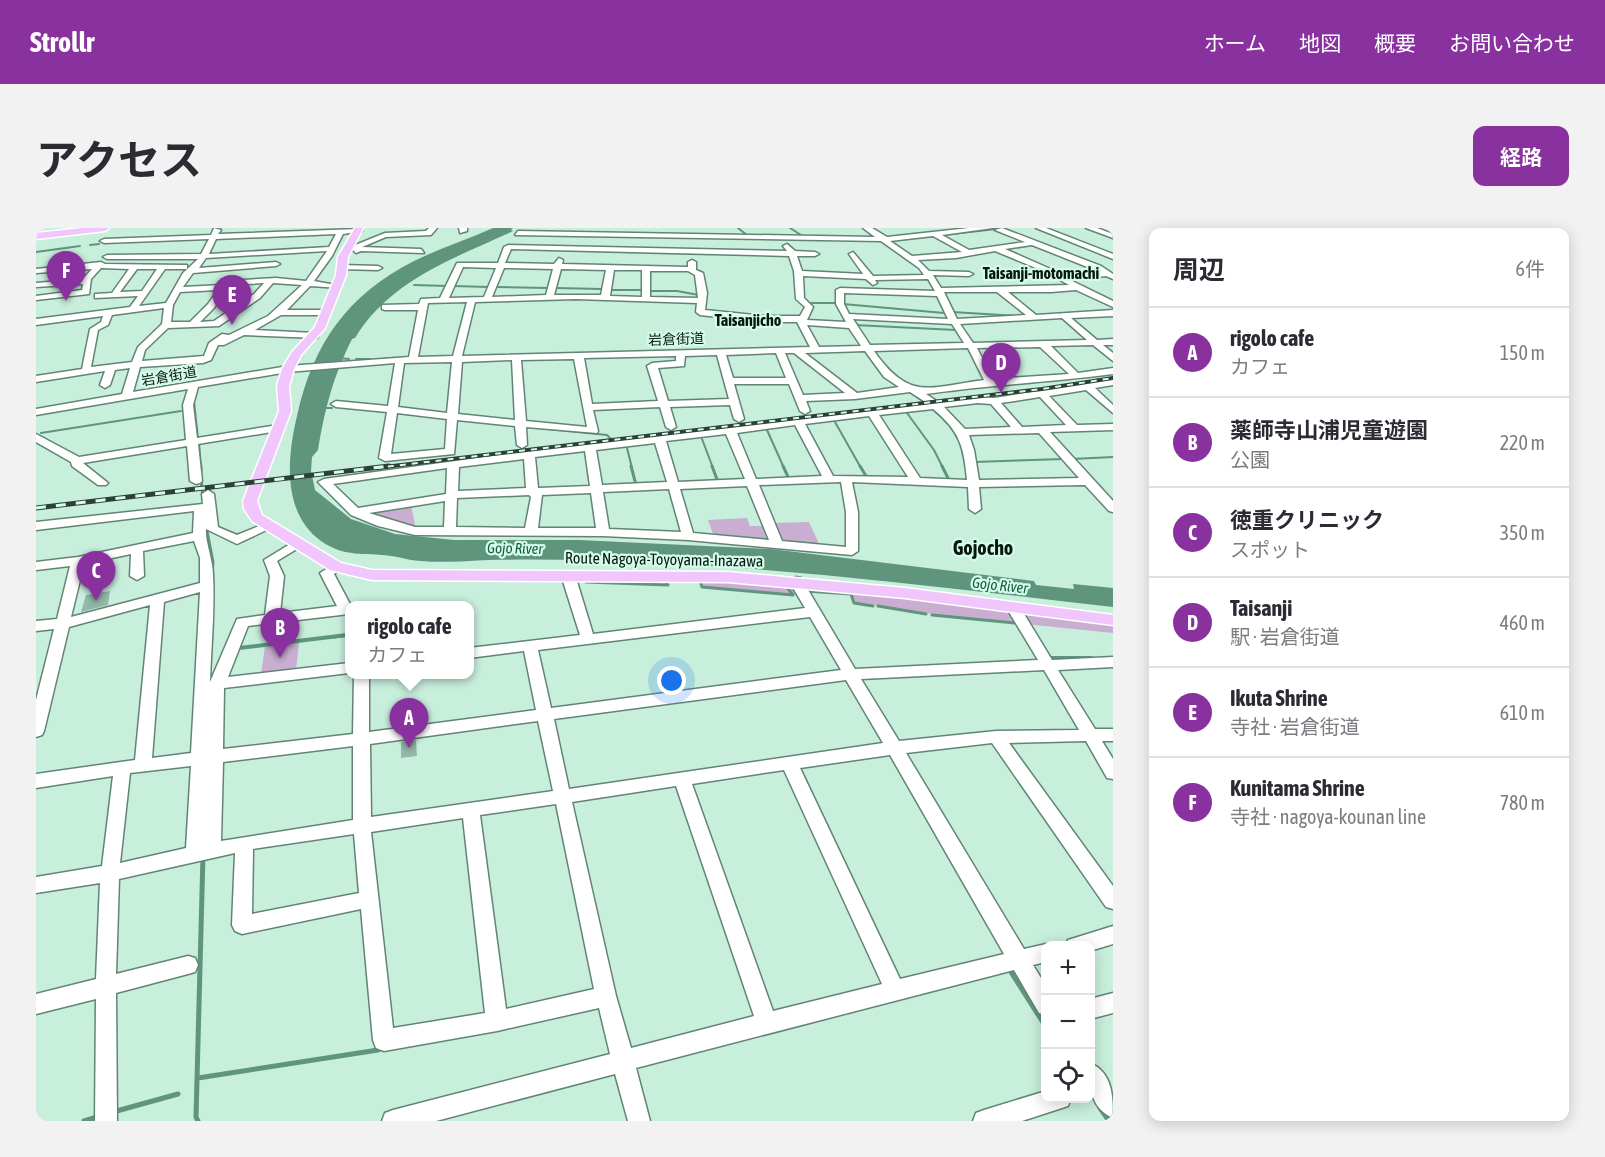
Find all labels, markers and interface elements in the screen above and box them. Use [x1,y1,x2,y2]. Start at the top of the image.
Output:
text: Strollr [30,26,94,58]
text: ホーム [1204,31,1266,55]
text: 地図 [1299,31,1341,55]
text: 概要 [1374,31,1416,55]
text: お問い合わせ [1449,31,1575,55]
button: 経路 [1473,126,1569,186]
text: アクセス [36,136,202,184]
pin: F [46,251,86,301]
text: 周辺 [1173,255,1225,285]
text: 6件 [1516,257,1545,280]
district label: Taisanji-motomachi [983,264,1100,282]
pin: E [212,276,252,325]
district label: Taisanjicho [715,311,782,329]
text: rigolo cafe [1230,325,1314,351]
street label: 岩倉街道 [648,330,704,348]
text: A [1188,341,1197,364]
text: 150 m [1500,341,1545,364]
pin: D [982,344,1020,393]
text: カフェ [1230,355,1290,378]
street label: 岩倉街道 [140,363,198,389]
text: 薬師寺山浦児童遊園 [1230,417,1428,443]
text: B [1188,431,1197,454]
text: 220 m [1500,431,1545,454]
text: 公園 [1230,448,1270,471]
text: 徳重クリニック [1230,507,1384,533]
text: C [1188,521,1197,544]
text: 350 m [1500,521,1545,544]
district label: Gojocho [953,536,1013,559]
text: スポット [1230,538,1310,561]
water label: Gojo River [487,539,544,557]
street label: Route Nagoya-Toyoyama-Inazawa [565,548,763,571]
pin: C [76,552,116,601]
water label: Gojo River [971,574,1029,596]
text: Taisanji [1230,595,1292,621]
popup [345,601,474,679]
pin: B [260,608,300,658]
text: D [1187,611,1198,634]
text: 460 m [1500,611,1545,634]
text: rigolo cafe [367,613,452,639]
text: 駅 · 岩倉街道 [1230,625,1340,648]
text: カフェ [367,643,427,666]
your location [657,666,686,695]
text: Ikuta Shrine [1230,685,1328,711]
pin: A [390,698,428,748]
text: E [1188,701,1197,724]
text: 610 m [1500,701,1545,724]
text: 寺社 · 岩倉街道 [1230,715,1360,738]
text: Kunitama Shrine [1230,775,1365,801]
text: F [1188,791,1197,814]
text: 780 m [1500,791,1545,814]
text: 寺社 · nagoya-kounan line [1230,805,1426,828]
map controls [1041,941,1095,1103]
button: + [1041,941,1095,995]
button: − [1041,995,1095,1049]
button: locate [1041,1049,1095,1103]

